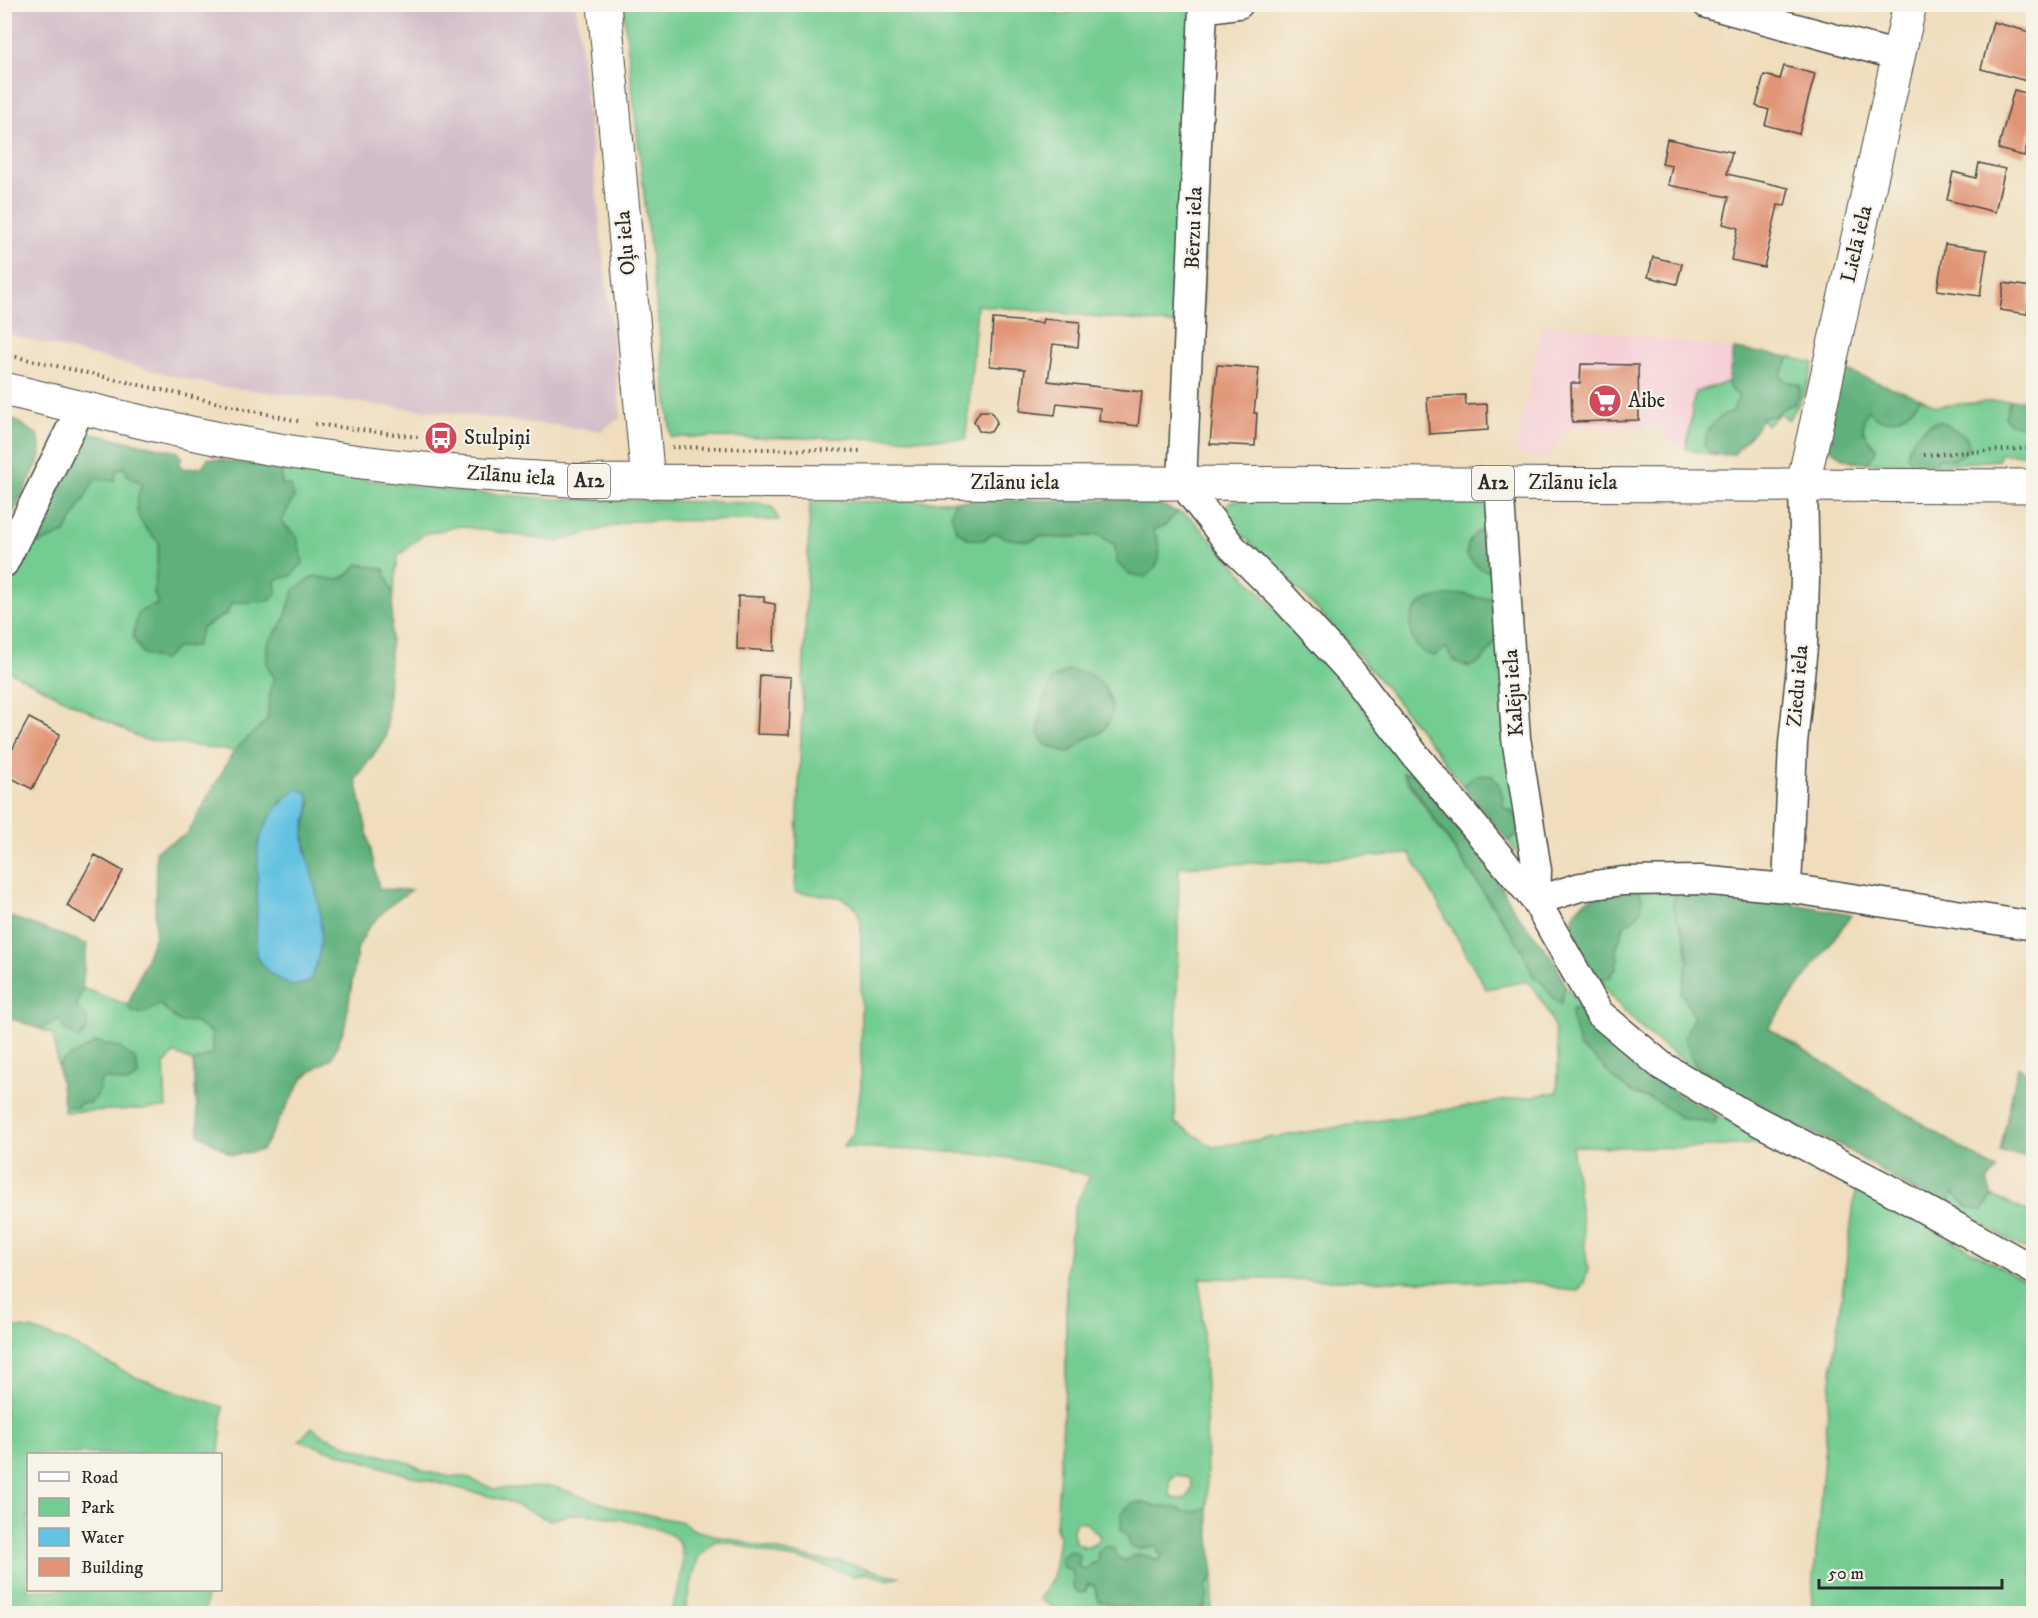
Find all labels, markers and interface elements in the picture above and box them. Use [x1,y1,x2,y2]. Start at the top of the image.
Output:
street label: Bērzu iela [1180,186,1208,270]
street label: Lielā iela [1836,203,1878,285]
street label: Oļu iela [610,209,642,276]
supermarket icon: Aibe [1587,383,1623,419]
place label: Aibe [1628,388,1666,414]
bus stop icon: Stulpiņi [423,420,459,456]
place label: Stulpiņi [464,425,531,451]
street label: Zīlānu iela [466,460,556,492]
road number: A12 [568,464,610,498]
road number: A12 [1472,466,1514,500]
street label: Zīlānu iela [971,470,1060,496]
street label: Zīlānu iela [1529,470,1618,496]
street label: Ziedu iela [1781,644,1815,728]
street label: Kalēju iela [1498,648,1530,738]
legend [27,1453,222,1591]
text: Road [81,1467,118,1489]
text: Park [81,1497,115,1519]
text: Water [80,1527,124,1549]
scale bar [1819,1552,2002,1590]
text: Building [81,1557,143,1579]
text: 50 m [1828,1563,1864,1585]

